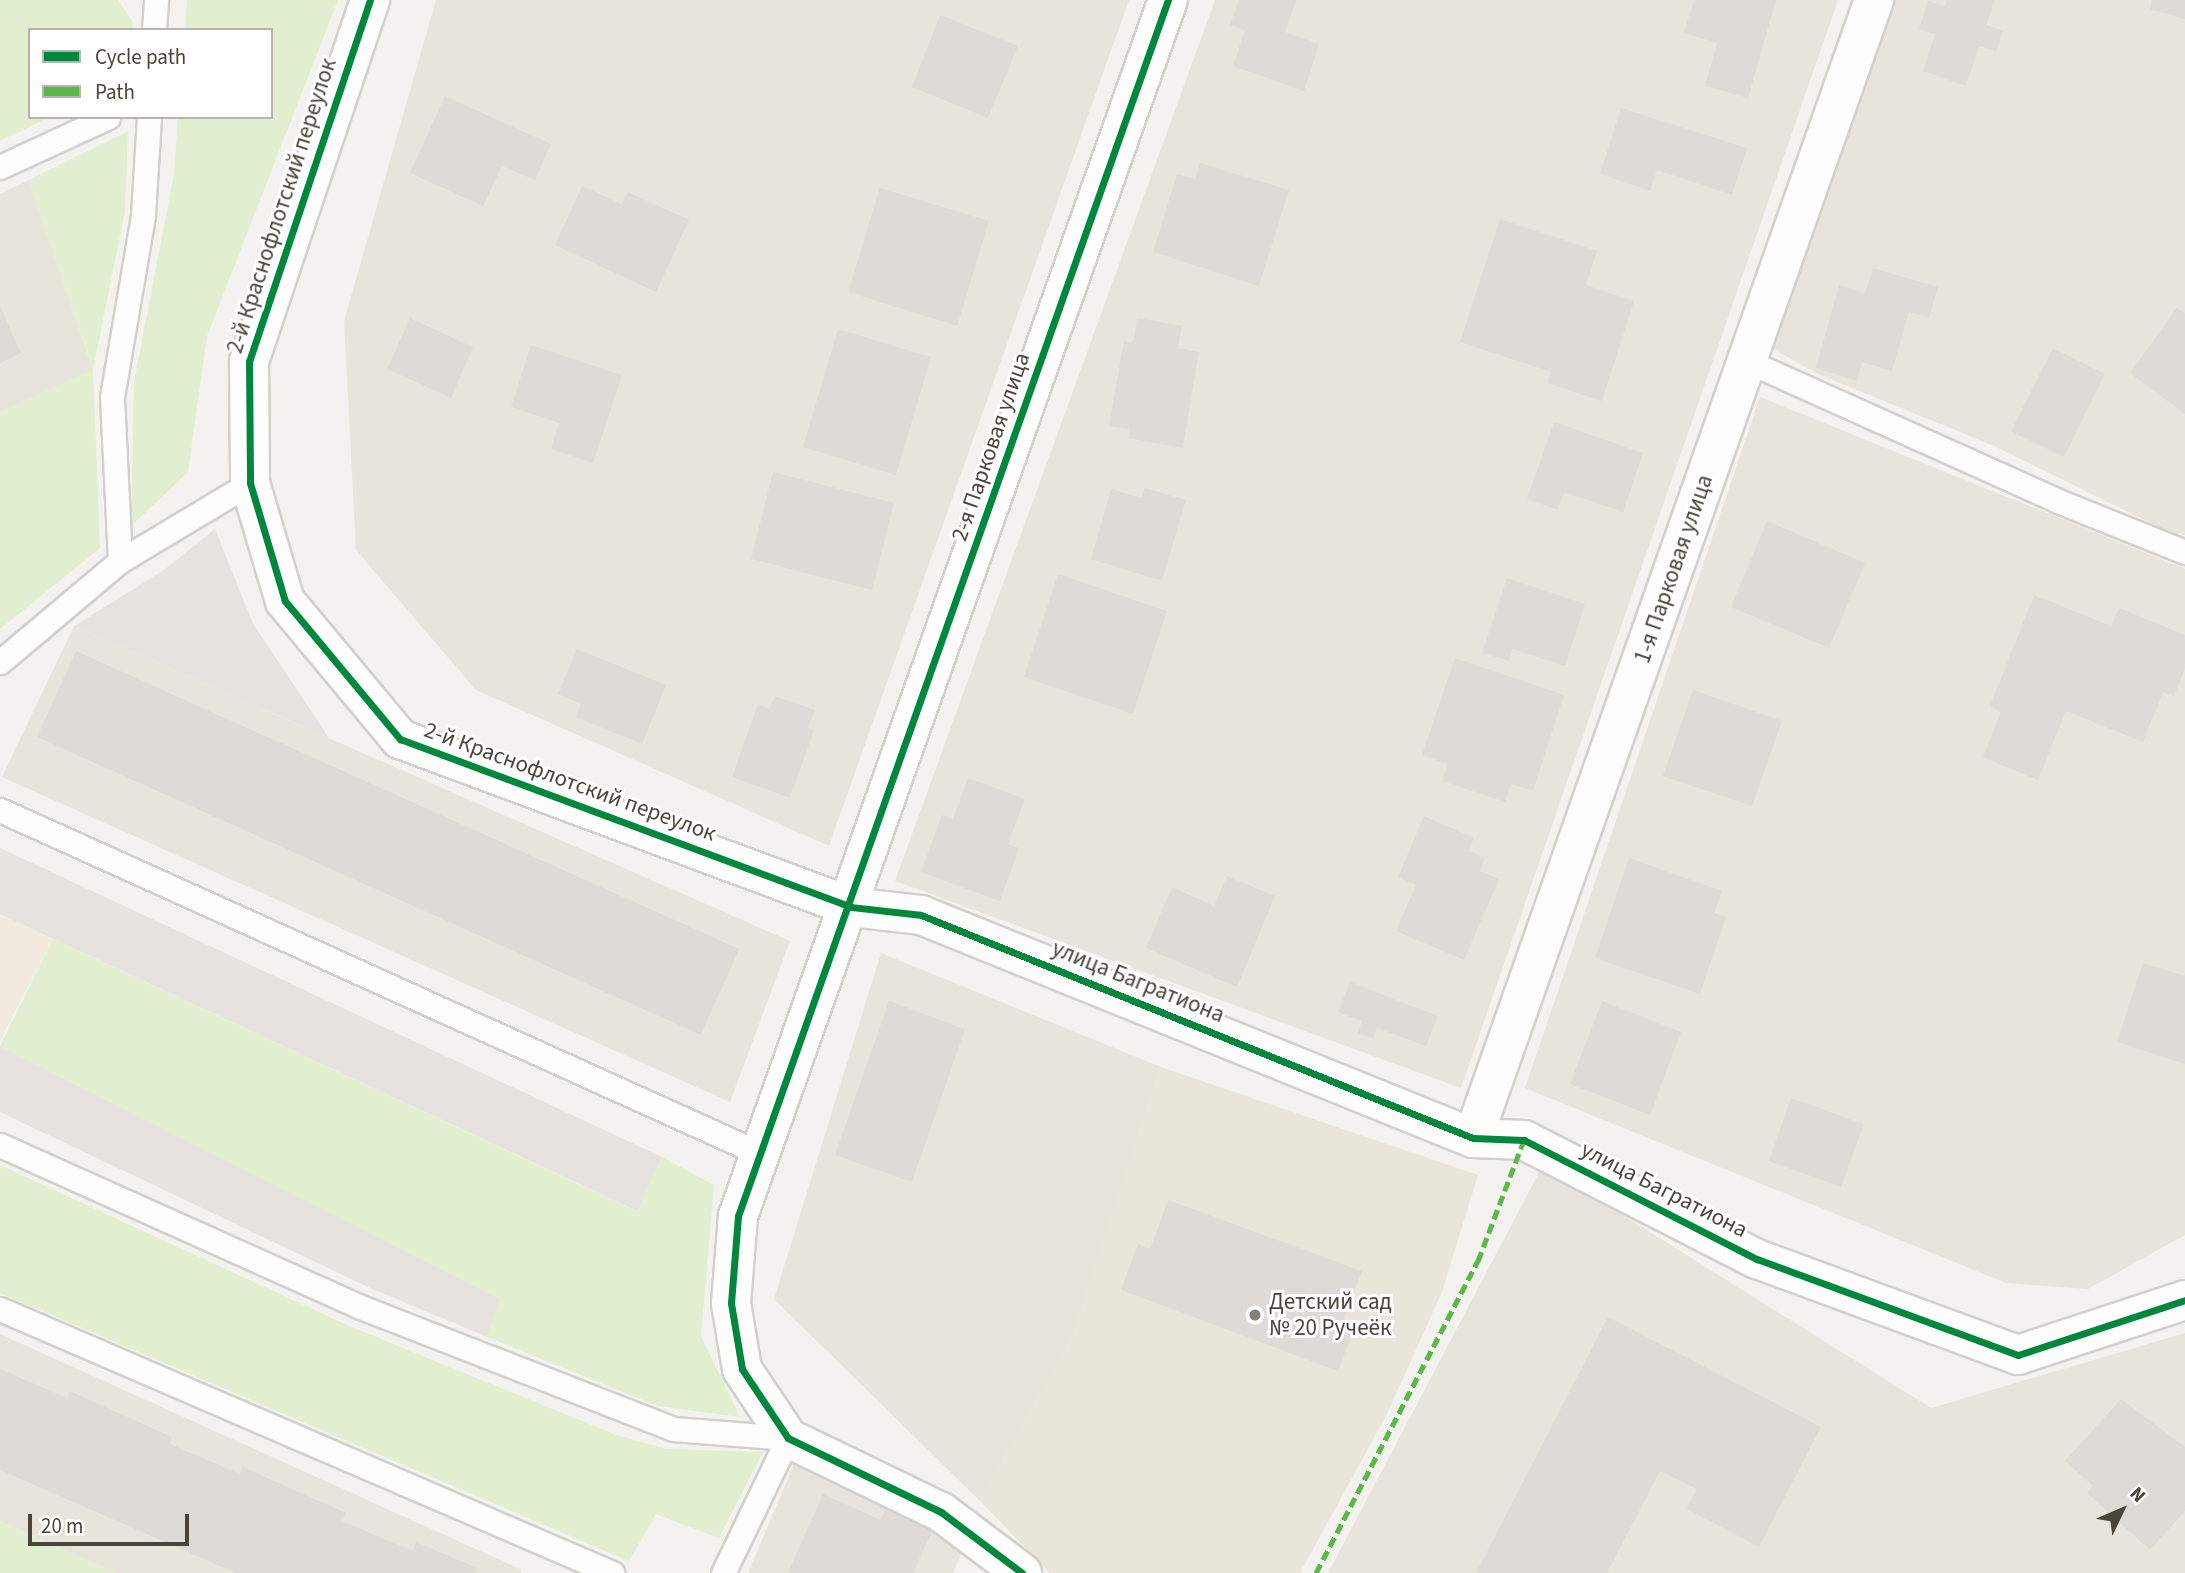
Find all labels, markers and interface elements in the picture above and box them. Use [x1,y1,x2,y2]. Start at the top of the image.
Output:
legend [28,28,273,119]
text: Cycle path [95,42,186,72]
street label: 2-й Краснофлотский переулок [221,55,343,357]
text: Path [95,77,135,107]
street label: 2-я Парковая улица [946,349,1036,545]
street label: 1-я Парковая улица [1629,471,1719,667]
street label: 2-й Краснофлотский переулок [420,716,720,848]
street label: улица Багратиона [1048,935,1228,1029]
street label: улица Багратиона [1576,1136,1752,1244]
place label: Детский сад № 20 Ручеёк [1269,1288,1392,1342]
marker: Детский сад № 20 Ручеёк [1247,1307,1263,1323]
north arrow [2087,1475,2157,1545]
text: N [2123,1481,2152,1509]
scale bar [32,1500,192,1544]
text: 20 m [41,1511,83,1541]

